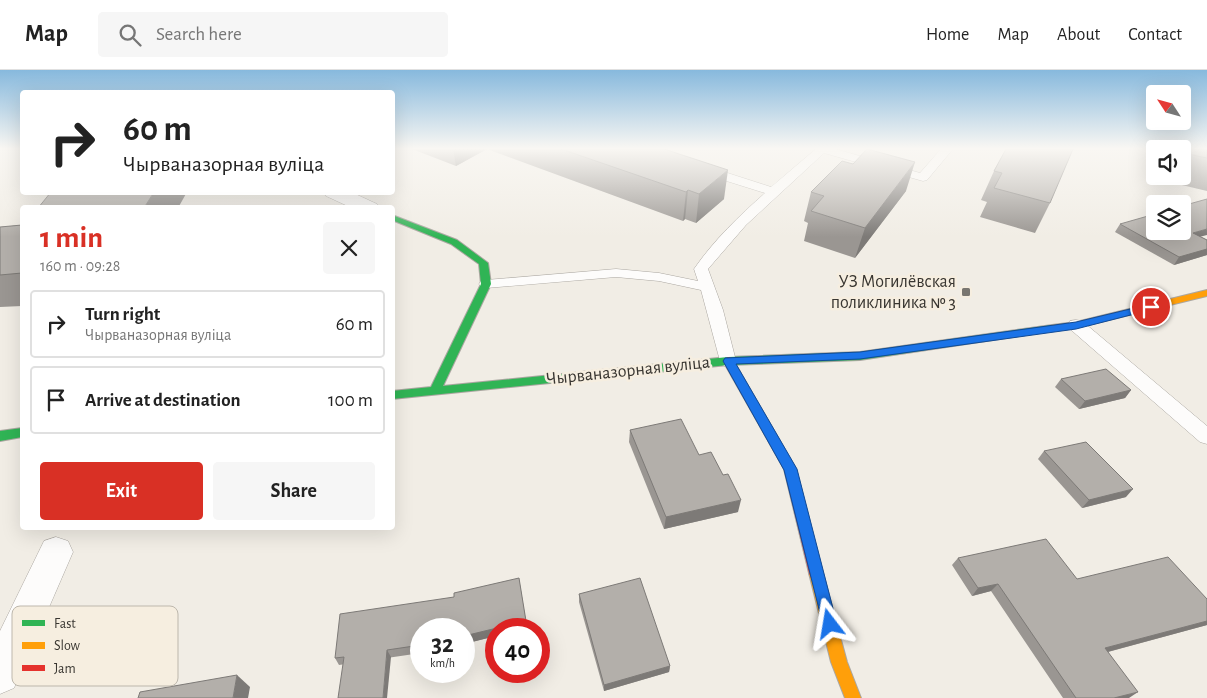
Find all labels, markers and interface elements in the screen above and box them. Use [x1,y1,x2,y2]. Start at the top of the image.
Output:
search box [98,12,448,57]
icon: search [116,21,144,49]
text: Map [25,22,68,46]
text: Search here [156,25,242,44]
text: Home [926,26,969,44]
text: Map [997,26,1029,44]
text: About [1057,26,1100,44]
text: Contact [1128,26,1182,44]
north arrow [1146,85,1191,130]
map controls [1146,85,1191,240]
icon: right [40,110,105,175]
text: 60 m [123,112,192,147]
button: sound [1146,140,1191,185]
text: Чырваназорная вуліца [123,153,324,175]
button: layers [1146,195,1191,240]
button: close [323,222,375,274]
text: 1 min [40,223,103,253]
text: 160 m · 09:28 [40,258,120,274]
place label: УЗ Могилёвская поликлиника № 3 [831,273,956,312]
marker: УЗ Могилёвская поликлиника № 3 [960,286,972,298]
pin [1130,286,1172,328]
icon: arrive [1137,293,1165,321]
text: Turn right [85,305,160,324]
icon: right [42,310,70,338]
text: 60 m [336,315,373,334]
text: Чырваназорная вуліца [85,327,231,343]
street label: Чырваназорная вуліца [545,353,711,389]
icon: arrive [42,386,70,414]
text: Arrive at destination [85,391,241,410]
text: 100 m [328,391,373,410]
button: Exit [40,462,203,520]
button: Share [213,462,375,520]
position arrow [803,597,855,649]
legend [12,606,178,686]
text: Fast [54,617,76,631]
speed limit sign: 40 [485,618,550,683]
text: 32 [431,632,454,657]
text: Slow [54,639,81,653]
text: km/h [430,657,455,669]
text: Jam [54,662,76,676]

